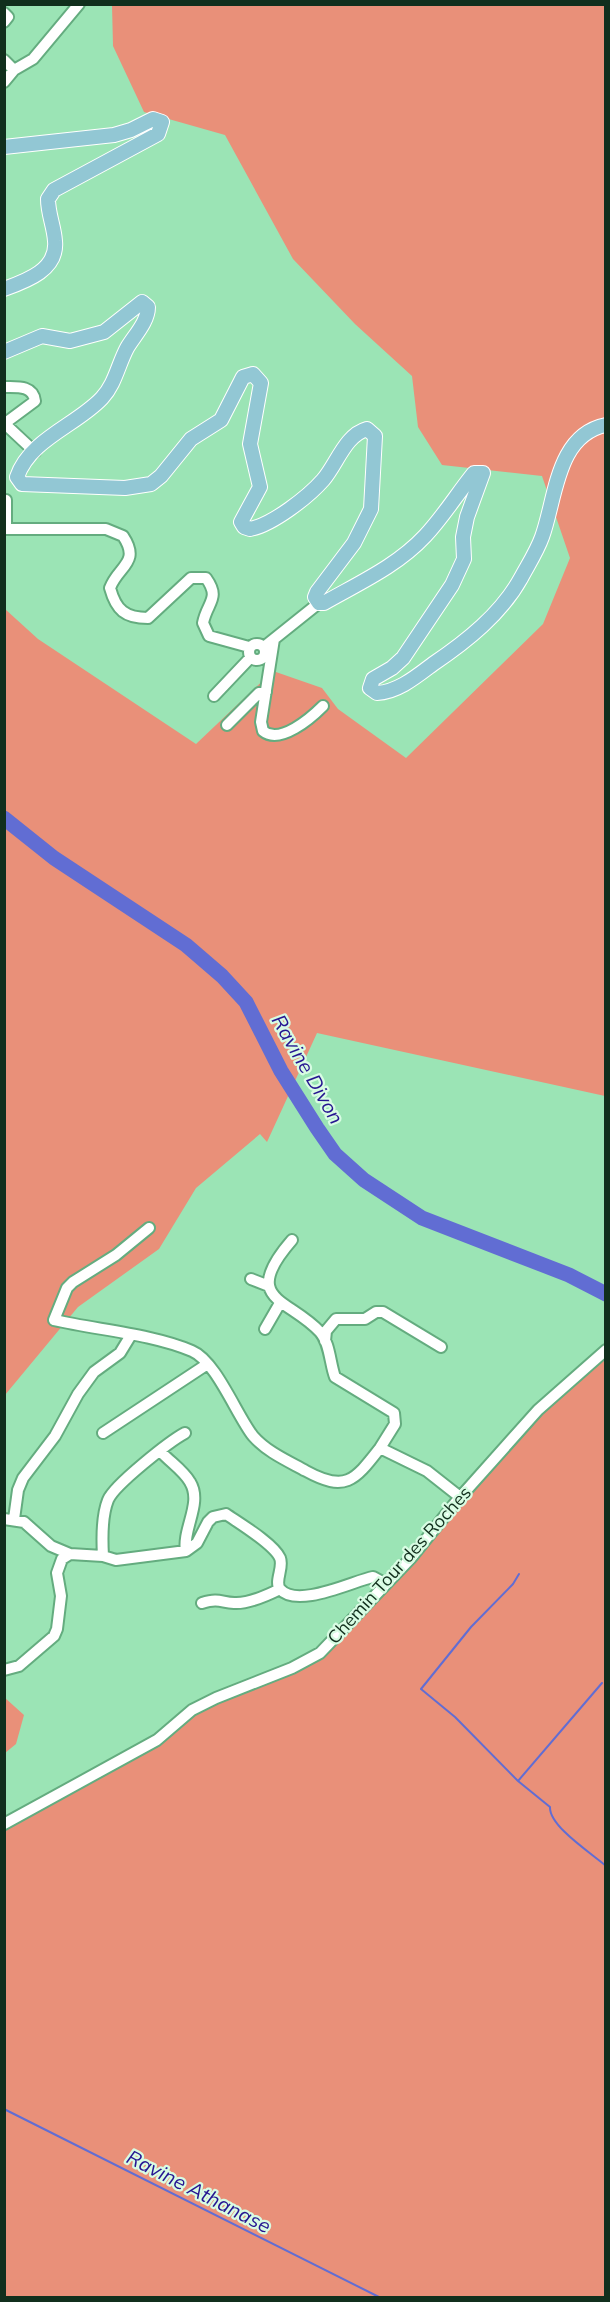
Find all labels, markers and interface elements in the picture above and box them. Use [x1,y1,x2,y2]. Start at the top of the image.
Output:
water label: Ravine Divon [267,1010,349,1128]
street label: Chemin Tour des Roches [322,1481,476,1649]
water label: Ravine Athanase [123,2144,275,2238]

